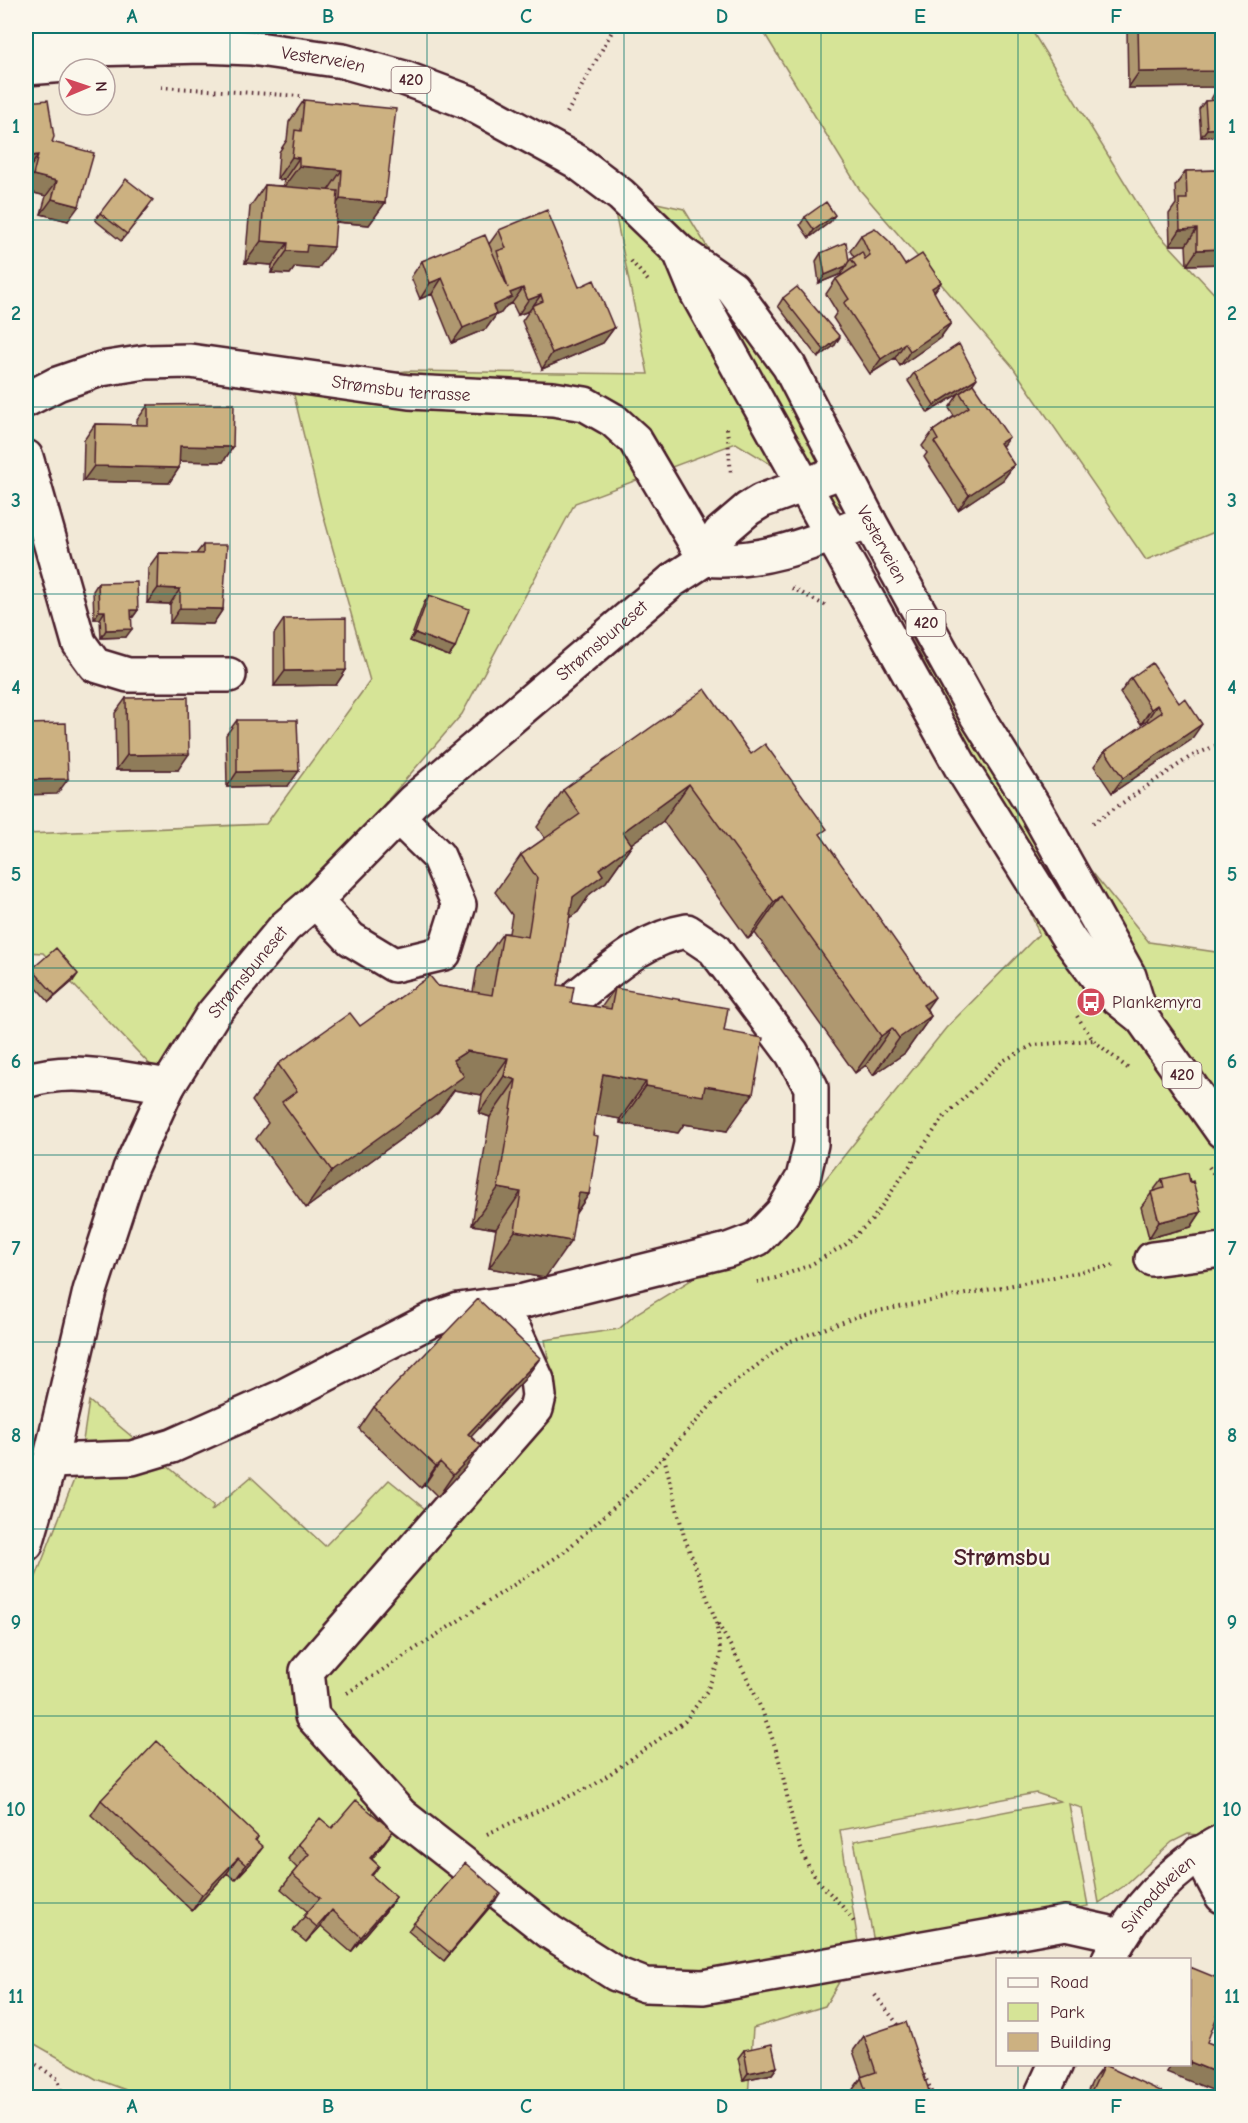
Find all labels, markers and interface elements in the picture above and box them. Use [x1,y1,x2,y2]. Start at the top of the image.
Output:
text: A [126,5,138,28]
text: B [322,5,334,28]
text: C [520,5,532,28]
text: D [716,5,728,28]
text: E [914,5,926,28]
text: F [1110,5,1122,28]
street label: Vesterveien [280,42,368,77]
north arrow [57,57,117,117]
road number: 420 [392,67,430,93]
text: N [92,81,110,92]
text: 1 [12,115,20,138]
text: 1 [1228,115,1236,138]
text: 2 [11,302,21,325]
text: 2 [1227,302,1237,325]
street label: Strømsbu terrasse [330,371,471,405]
text: 3 [11,489,21,512]
text: 3 [1227,489,1237,512]
street label: Vesterveien [852,502,912,587]
street label: Strømsbuneset [552,595,652,685]
road number: 420 [906,610,946,636]
text: 4 [11,676,21,699]
text: 4 [1227,676,1237,699]
text: 5 [11,863,21,886]
text: 5 [1227,863,1237,886]
street label: Strømsbuneset [204,921,292,1022]
bus stop icon: Plankemyra [1075,986,1107,1018]
place label: Plankemyra [1112,992,1202,1013]
text: 6 [11,1050,21,1073]
text: 6 [1227,1050,1237,1073]
road number: 420 [1162,1062,1202,1088]
text: 7 [12,1237,21,1260]
text: 7 [1228,1237,1237,1260]
text: 8 [11,1424,21,1447]
text: 8 [1227,1424,1237,1447]
district label: Strømsbu [954,1543,1050,1571]
text: 9 [11,1611,21,1634]
text: 9 [1227,1611,1237,1634]
text: 10 [6,1798,26,1821]
text: 10 [1222,1798,1242,1821]
street label: Svinoddveien [1116,1851,1199,1937]
legend [996,1958,1191,2066]
text: Road [1050,1972,1089,1993]
text: 11 [8,1985,24,2008]
text: 11 [1224,1985,1240,2008]
text: Park [1050,2002,1085,2023]
text: Building [1050,2032,1112,2053]
text: A [126,2095,138,2118]
text: B [322,2095,334,2118]
text: C [520,2095,532,2118]
text: D [716,2095,728,2118]
text: E [914,2095,926,2118]
text: F [1110,2095,1122,2118]

